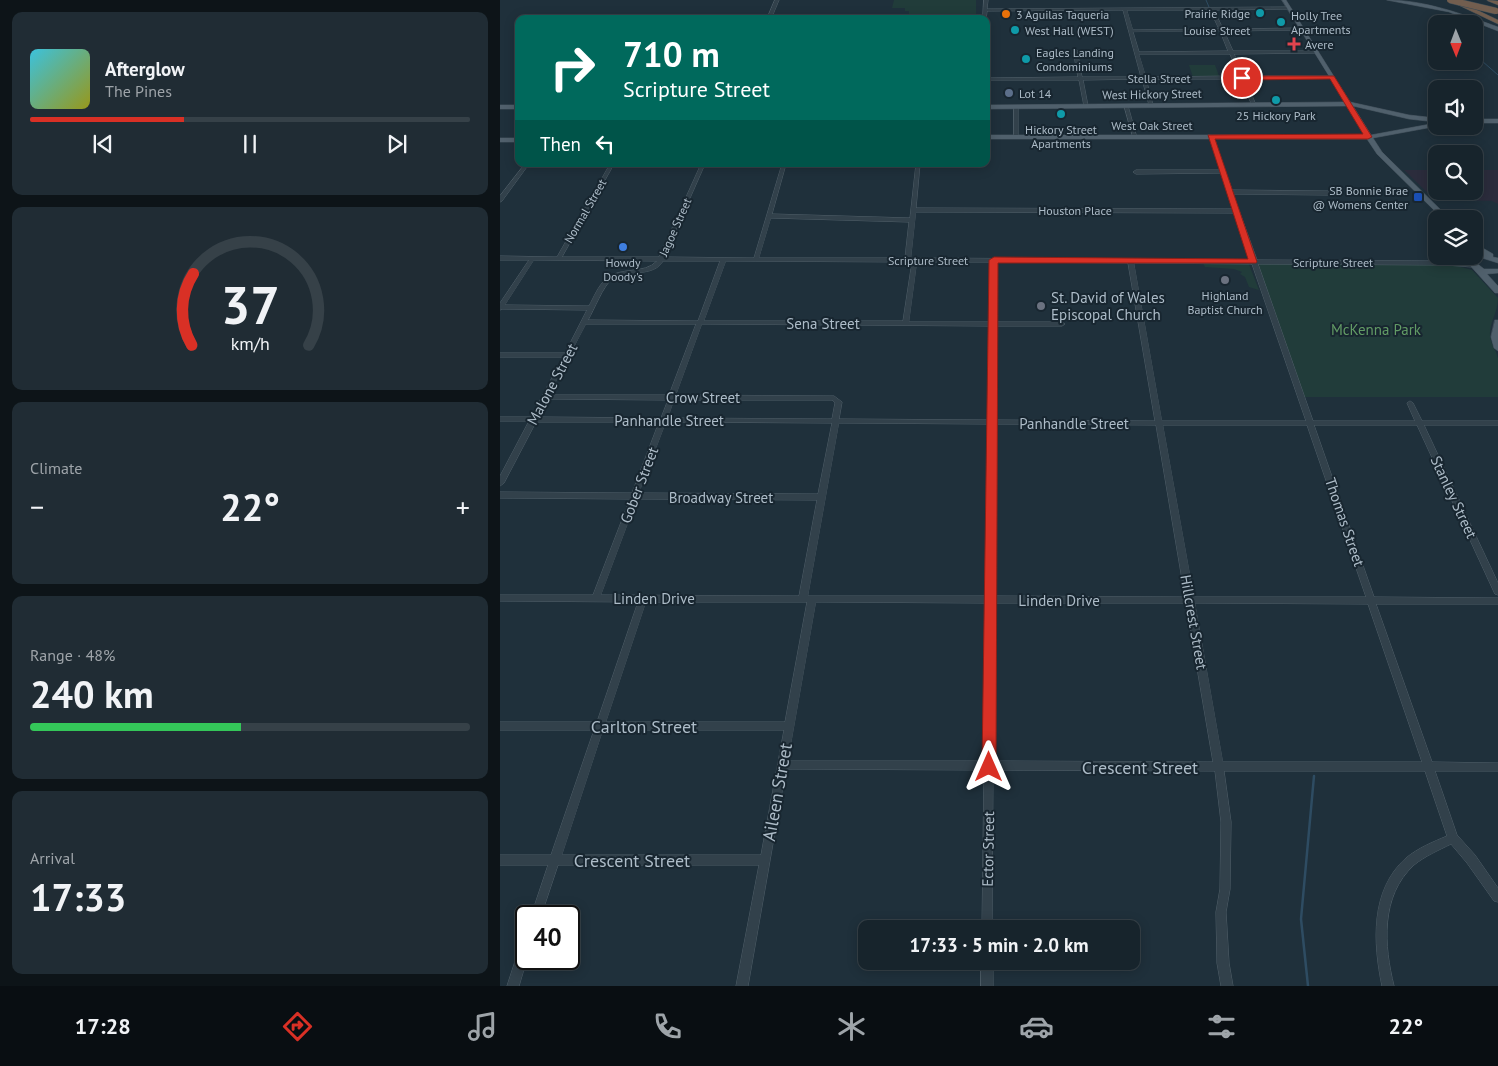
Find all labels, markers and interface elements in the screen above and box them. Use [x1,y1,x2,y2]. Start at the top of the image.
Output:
place label: Prairie Ridge [1185,6,1250,21]
place label: 3 Aguilas Taqueria [1016,7,1109,22]
marker: Prairie Ridge [1254,7,1266,19]
marker: 3 Aguilas Taqueria [1000,8,1012,20]
place label: Holly Tree Apartments [1291,8,1351,37]
north arrow [1428,15,1482,70]
map controls [1428,15,1483,265]
marker: Holly Tree Apartments [1275,16,1287,28]
place label: West Hall (WEST) [1025,23,1114,38]
street label: Louise Street [1184,23,1250,38]
marker: West Hall (WEST) [1009,24,1021,36]
text: 710 m [623,31,720,77]
icon: right [540,35,605,100]
marker: Avere [1287,37,1301,51]
place label: Avere [1305,37,1334,52]
place label: Eagles Landing Condominiums [1036,45,1114,74]
marker: Eagles Landing Condominiums [1020,53,1032,65]
text: Afterglow [105,57,185,81]
pin [1221,57,1263,99]
icon: arrive [1228,64,1256,92]
street label: Stella Street [1127,71,1191,86]
text: Scripture Street [623,75,770,103]
button: sound [1428,80,1483,135]
text: The Pines [105,81,172,101]
place label: Lot 14 [1019,86,1052,101]
street label: West Hickory Street [1102,86,1202,102]
marker: Lot 14 [1003,87,1015,99]
marker: 25 Hickory Park [1270,94,1282,106]
marker: Hickory Street Apartments [1055,108,1067,120]
place label: 25 Hickory Park [1236,108,1316,123]
street label: West Oak Street [1111,118,1193,133]
place label: Hickory Street Apartments [1025,122,1097,151]
icon: previous [89,130,117,158]
icon: pause [236,130,264,158]
icon: next [383,130,411,158]
icon: left [591,130,619,158]
text: Then [540,132,581,156]
button: search [1428,145,1483,200]
street label: Normal Street [561,176,609,246]
place label: SB Bonnie Brae @ Womens Center [1313,183,1408,212]
marker: SB Bonnie Brae @ Womens Center [1412,191,1424,203]
street label: Jagoe Street [655,196,695,259]
street label: Houston Place [1038,203,1112,218]
button: layers [1428,210,1483,265]
marker: Howdy Doody's [617,241,629,253]
street label: Scripture Street [888,253,968,268]
place label: Howdy Doody's [603,255,643,284]
street label: Scripture Street [1293,255,1373,270]
text: 37 [221,271,279,338]
marker: Highland Baptist Church [1219,274,1231,286]
place label: St. David of Wales Episcopal Church [1051,288,1165,324]
place label: Highland Baptist Church [1187,288,1263,317]
marker: St. David of Wales Episcopal Church [1035,300,1047,312]
street label: Sena Street [786,314,860,333]
park label: McKenna Park [1331,320,1422,339]
text: km/h [230,332,270,355]
street label: Malone Street [523,340,581,428]
street label: Crow Street [666,388,740,407]
street label: Panhandle Street [614,411,724,430]
street label: Panhandle Street [1019,414,1129,433]
street label: Gober Street [616,444,662,526]
street label: Stanley Street [1427,453,1481,541]
text: Climate [30,458,82,478]
street label: Thomas Street [1321,475,1369,569]
text: 22° [220,482,280,531]
text: − [30,488,44,525]
text: + [456,488,470,525]
street label: Broadway Street [669,488,773,507]
street label: Hillcrest Street [1176,573,1212,671]
street label: Linden Drive [613,589,695,608]
street label: Linden Drive [1018,591,1100,610]
text: Range · 48% [30,645,115,665]
text: 240 km [30,669,154,718]
street label: Carlton Street [591,715,697,738]
position arrow [962,740,1014,792]
street label: Aileen Street [757,741,797,843]
street label: Crescent Street [1082,756,1198,779]
street label: Ector Street [978,811,998,887]
text: Arrival [30,848,75,868]
street label: Crescent Street [574,849,690,872]
text: 17:33 [30,872,126,921]
speed limit sign: 40 [515,905,580,970]
text: 17:33 · 5 min · 2.0 km [909,933,1089,957]
icon: directions [280,1009,315,1044]
icon: music [465,1009,500,1044]
icon: phone [650,1009,685,1044]
icon: climate [834,1009,869,1044]
icon: car [1019,1009,1054,1044]
icon: filters [1204,1009,1239,1044]
text: 17:28 [75,1012,131,1040]
text: 22° [1388,1012,1423,1040]

